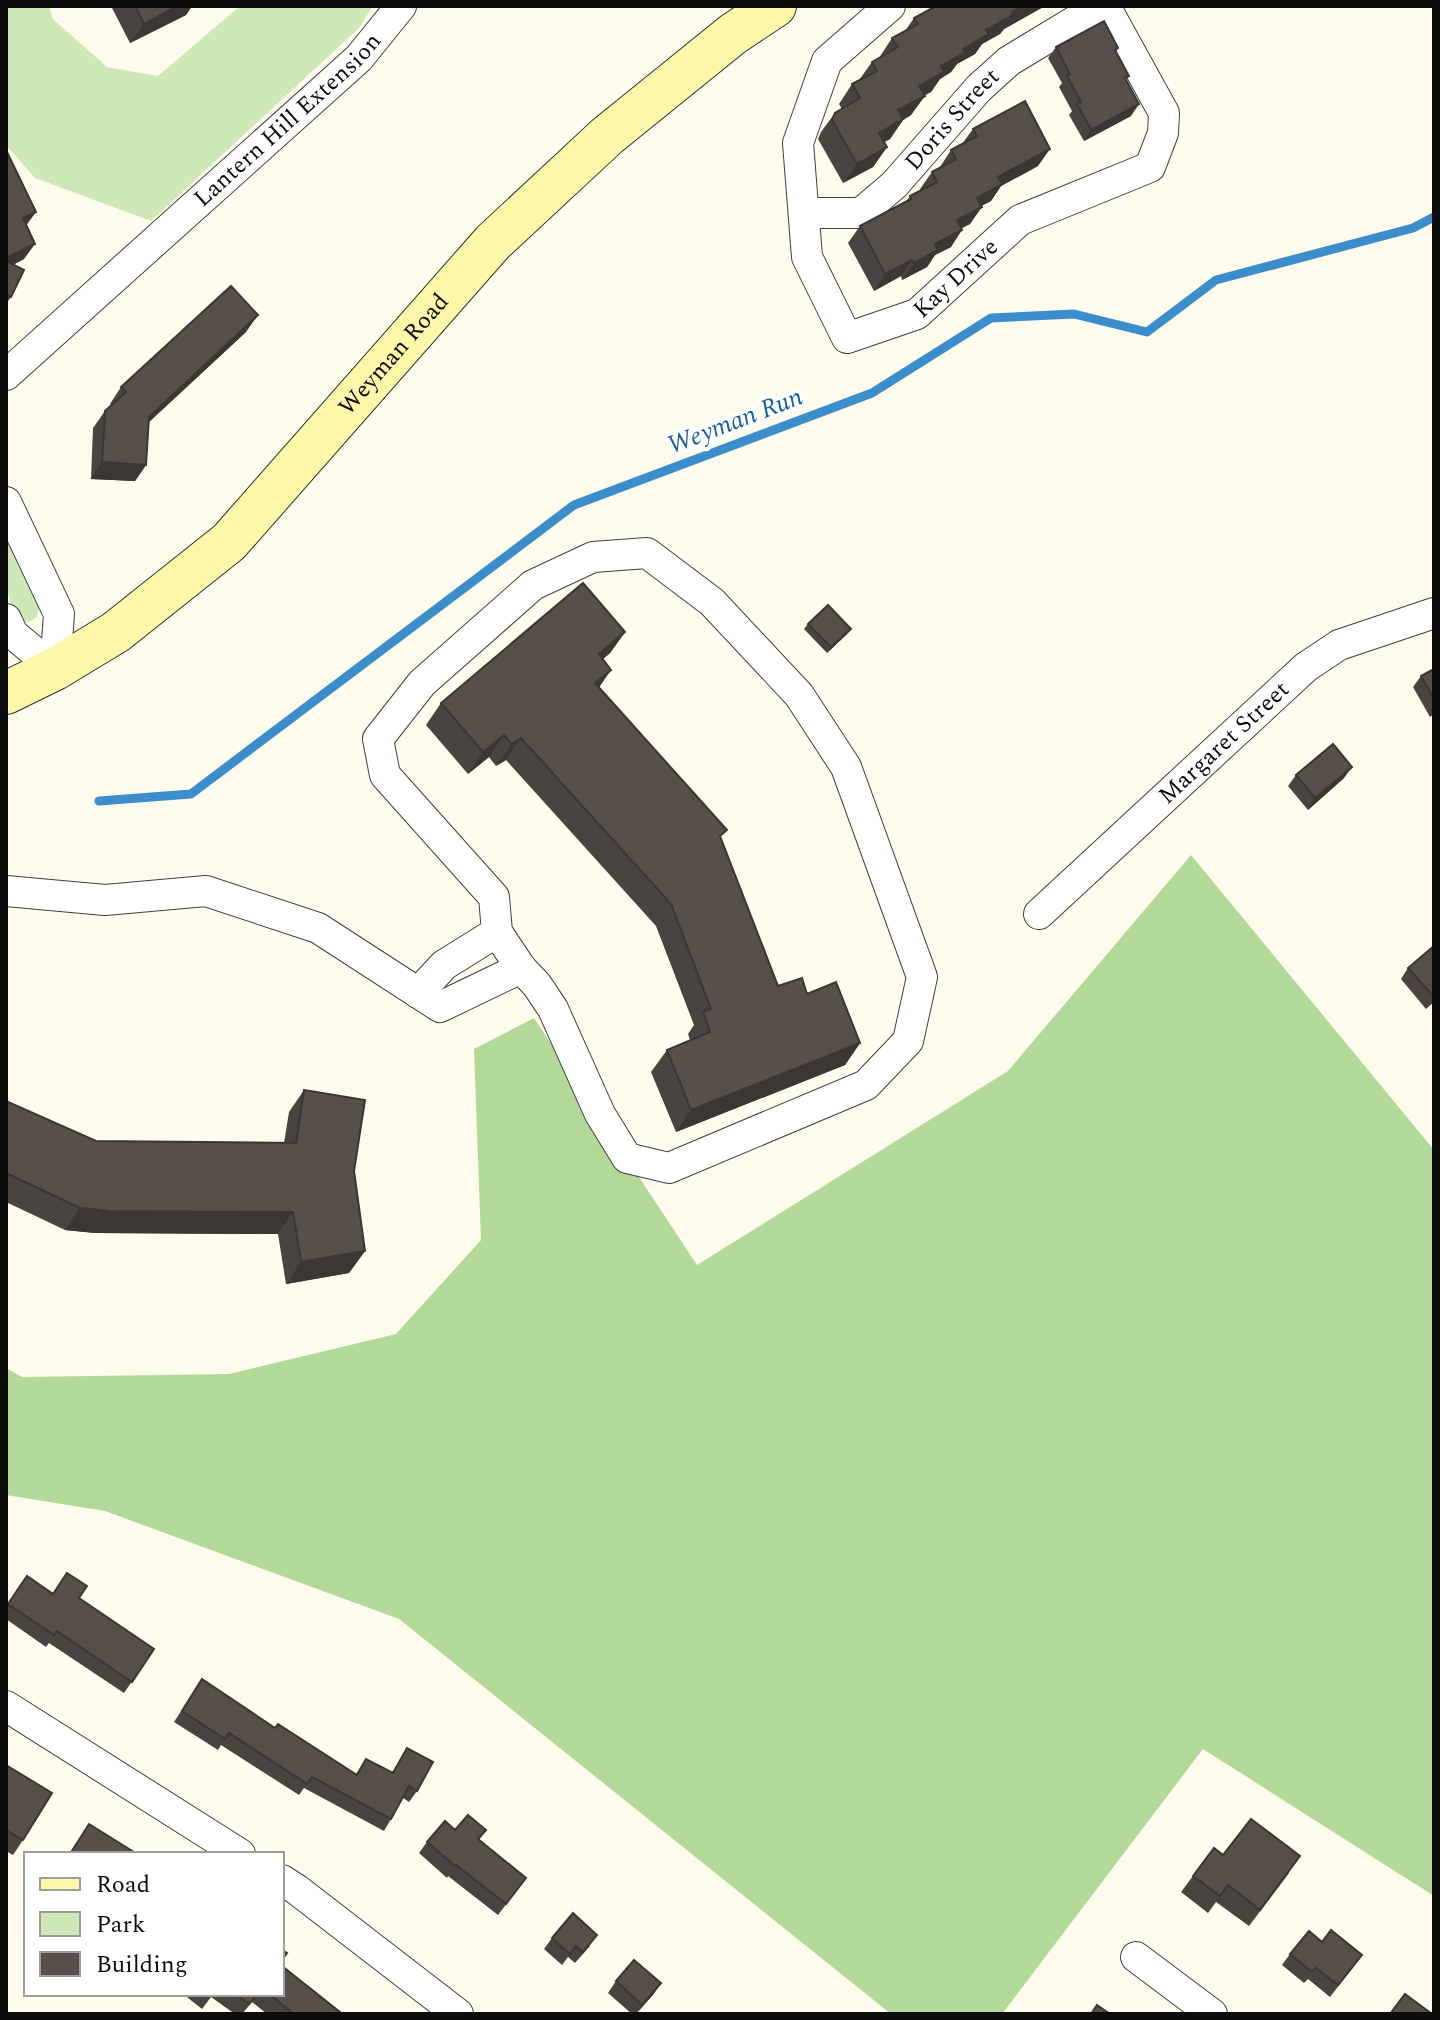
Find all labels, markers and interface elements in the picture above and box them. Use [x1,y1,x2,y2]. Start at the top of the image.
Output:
street label: Lantern Hill Extension [186,25,390,216]
street label: Doris Street [896,59,1008,179]
street label: Kay Drive [905,230,1007,327]
street label: Weyman Road [330,285,458,424]
water label: Weyman Run [661,377,809,465]
street label: Margaret Street [1150,673,1298,813]
legend [24,1852,284,1996]
text: Road [96,1867,150,1903]
text: Park [96,1907,146,1943]
text: Building [96,1947,188,1983]

